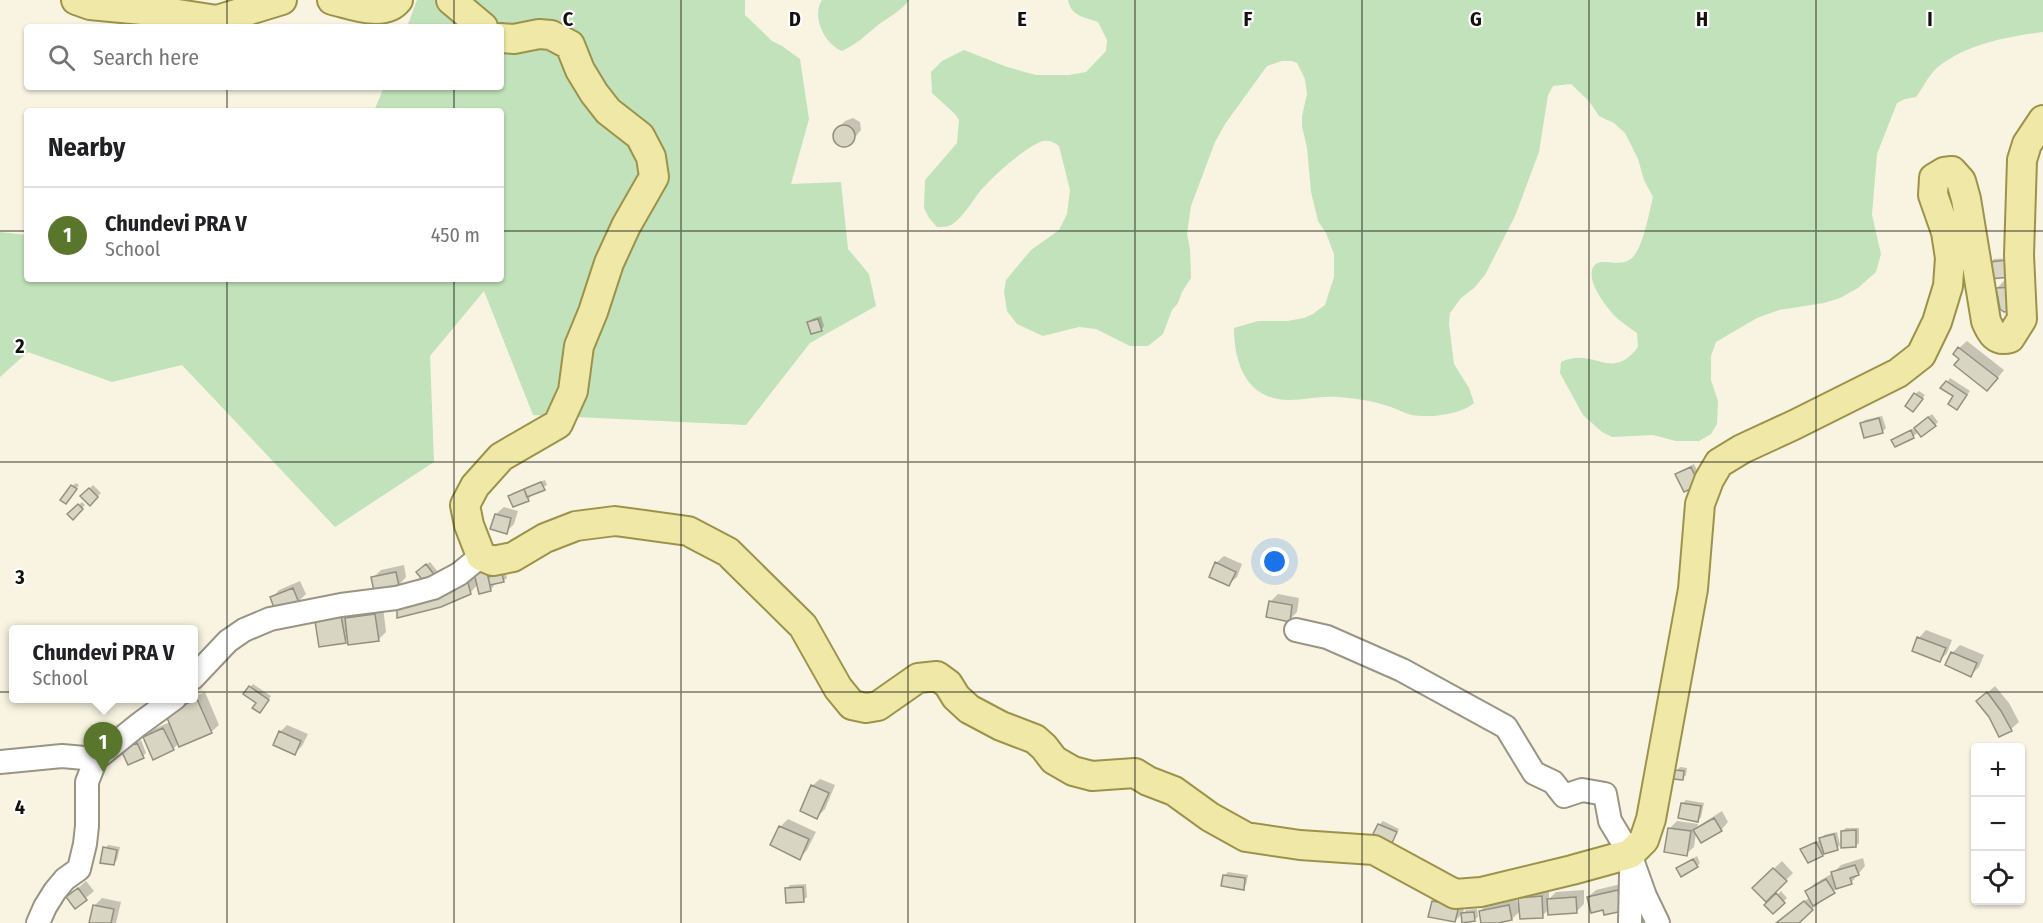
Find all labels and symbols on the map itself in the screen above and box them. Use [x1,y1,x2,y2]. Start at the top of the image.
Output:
text: C [563,7,574,31]
text: D [789,7,801,31]
text: E [1017,7,1027,31]
text: F [1244,7,1253,31]
text: G [1470,7,1482,31]
text: H [1696,7,1708,31]
text: I [1927,7,1933,31]
text: 2 [14,334,25,358]
your location [1260,547,1289,576]
text: 3 [14,565,25,589]
pin: 1 [84,722,122,772]
text: 4 [15,795,25,819]

